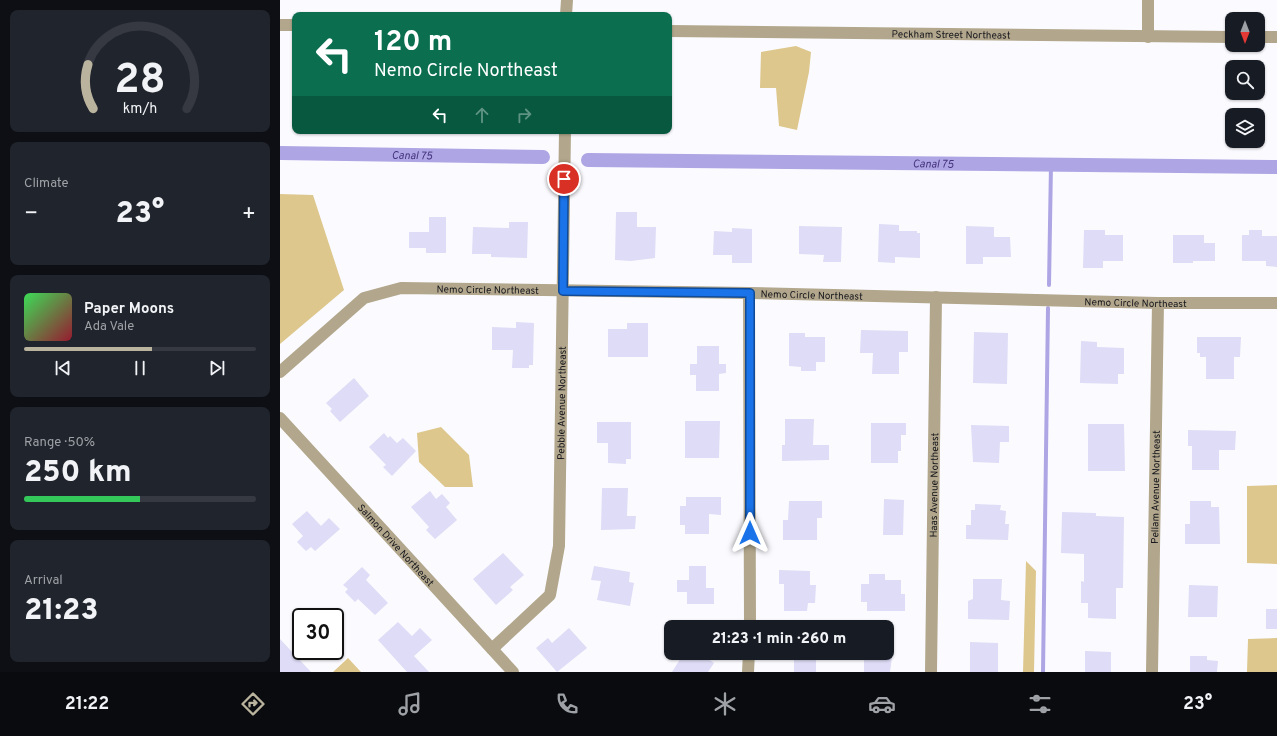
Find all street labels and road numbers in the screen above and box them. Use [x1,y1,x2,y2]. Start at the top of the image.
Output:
street label: Peckham Street Northeast [891,28,1011,43]
street label: Nemo Circle Northeast [436,284,539,298]
street label: Nemo Circle Northeast [760,288,863,304]
street label: Nemo Circle Northeast [1084,296,1187,311]
street label: Pebble Avenue Northeast [555,346,570,460]
street label: Pellam Avenue Northeast [1149,430,1164,544]
street label: Haas Avenue Northeast [928,432,942,538]
street label: Salmon Drive Northeast [354,502,436,590]

